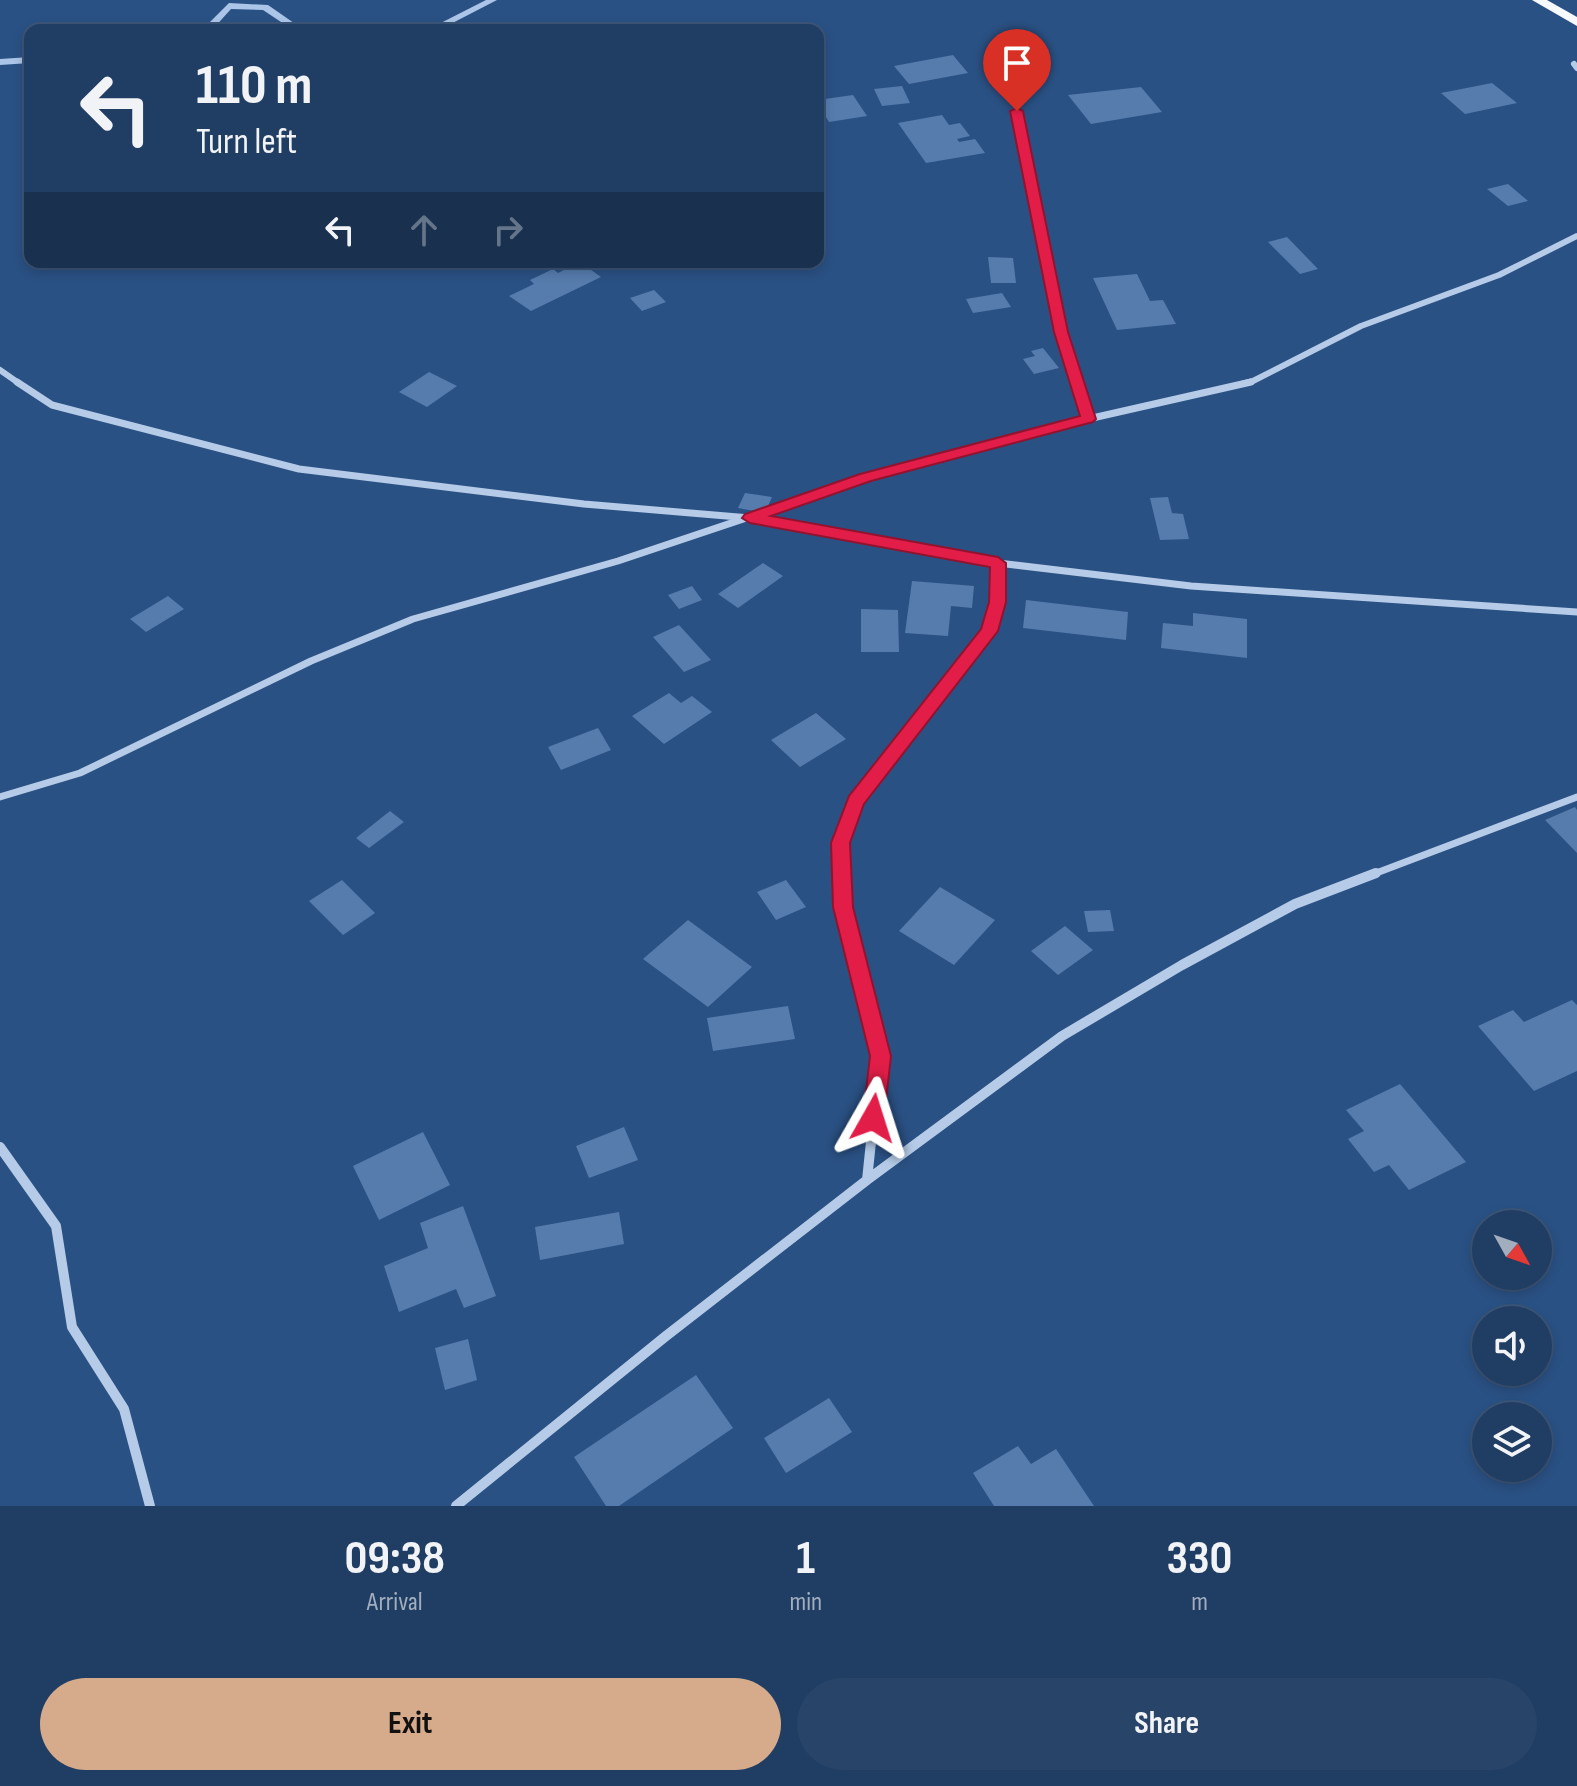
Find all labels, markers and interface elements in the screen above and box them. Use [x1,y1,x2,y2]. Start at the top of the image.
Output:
pin [983,29,1051,111]
icon: arrive [995,41,1039,85]
text: 110 m [196,53,312,120]
icon: left [64,56,168,160]
text: Turn left [196,121,297,164]
icon: left [318,208,362,252]
icon: ahead [402,208,446,252]
icon: right [486,208,530,252]
position arrow [831,1076,915,1160]
north arrow [1472,1210,1552,1290]
map controls [1472,1210,1552,1482]
button: sound [1472,1306,1552,1386]
button: layers [1472,1402,1552,1482]
text: 09:38 [344,1530,445,1587]
text: 1 [796,1530,815,1587]
text: 330 [1167,1530,1232,1587]
text: Arrival [367,1587,423,1618]
text: min [789,1587,822,1618]
text: m [1191,1587,1208,1618]
button: Exit [40,1678,781,1770]
button: Share [797,1678,1537,1770]

